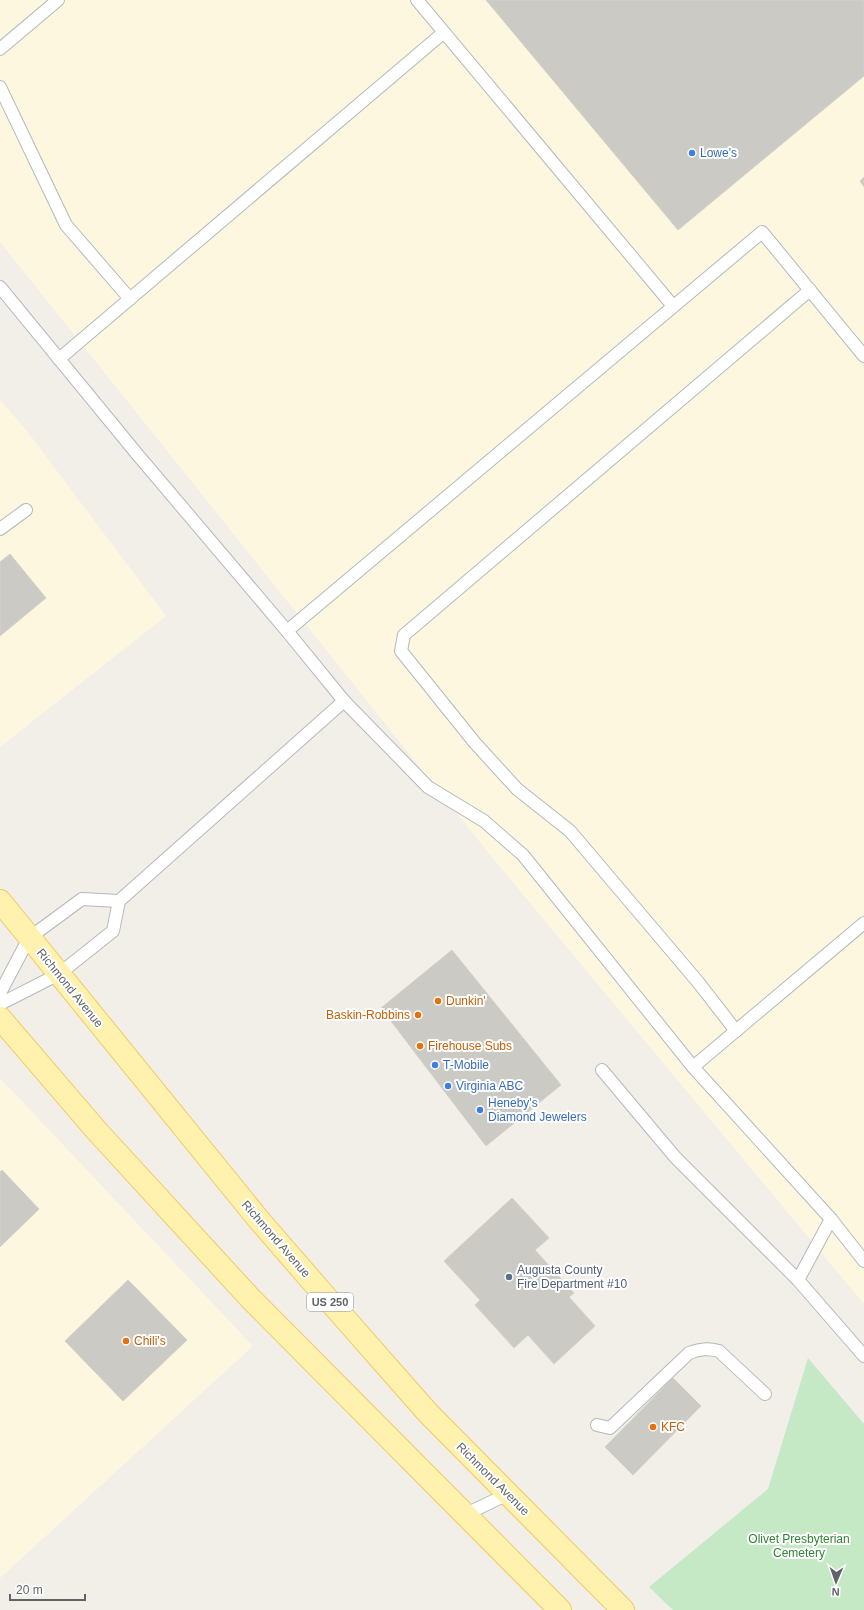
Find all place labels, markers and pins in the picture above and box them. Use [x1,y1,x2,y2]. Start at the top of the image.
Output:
place label: Lowe's [700,146,737,160]
marker: Lowe's [687,148,697,158]
place label: Dunkin' [446,994,486,1008]
marker: Dunkin' [433,996,443,1006]
place label: Baskin-Robbins [326,1008,410,1022]
marker: Baskin-Robbins [413,1010,423,1020]
place label: Firehouse Subs [428,1039,512,1053]
marker: Firehouse Subs [415,1041,425,1051]
place label: T-Mobile [443,1058,489,1072]
marker: T-Mobile [430,1060,440,1070]
place label: Virginia ABC [456,1079,523,1093]
marker: Virginia ABC [443,1081,453,1091]
place label: Heneby's Diamond Jewelers [488,1096,587,1124]
marker: Heneby's Diamond Jewelers [475,1105,485,1115]
place label: Augusta County Fire Department #10 [517,1263,627,1291]
marker: Augusta County Fire Department #10 [504,1272,514,1282]
place label: Chili's [134,1334,166,1348]
marker: Chili's [121,1336,131,1346]
place label: KFC [661,1420,685,1434]
marker: KFC [648,1422,658,1432]

